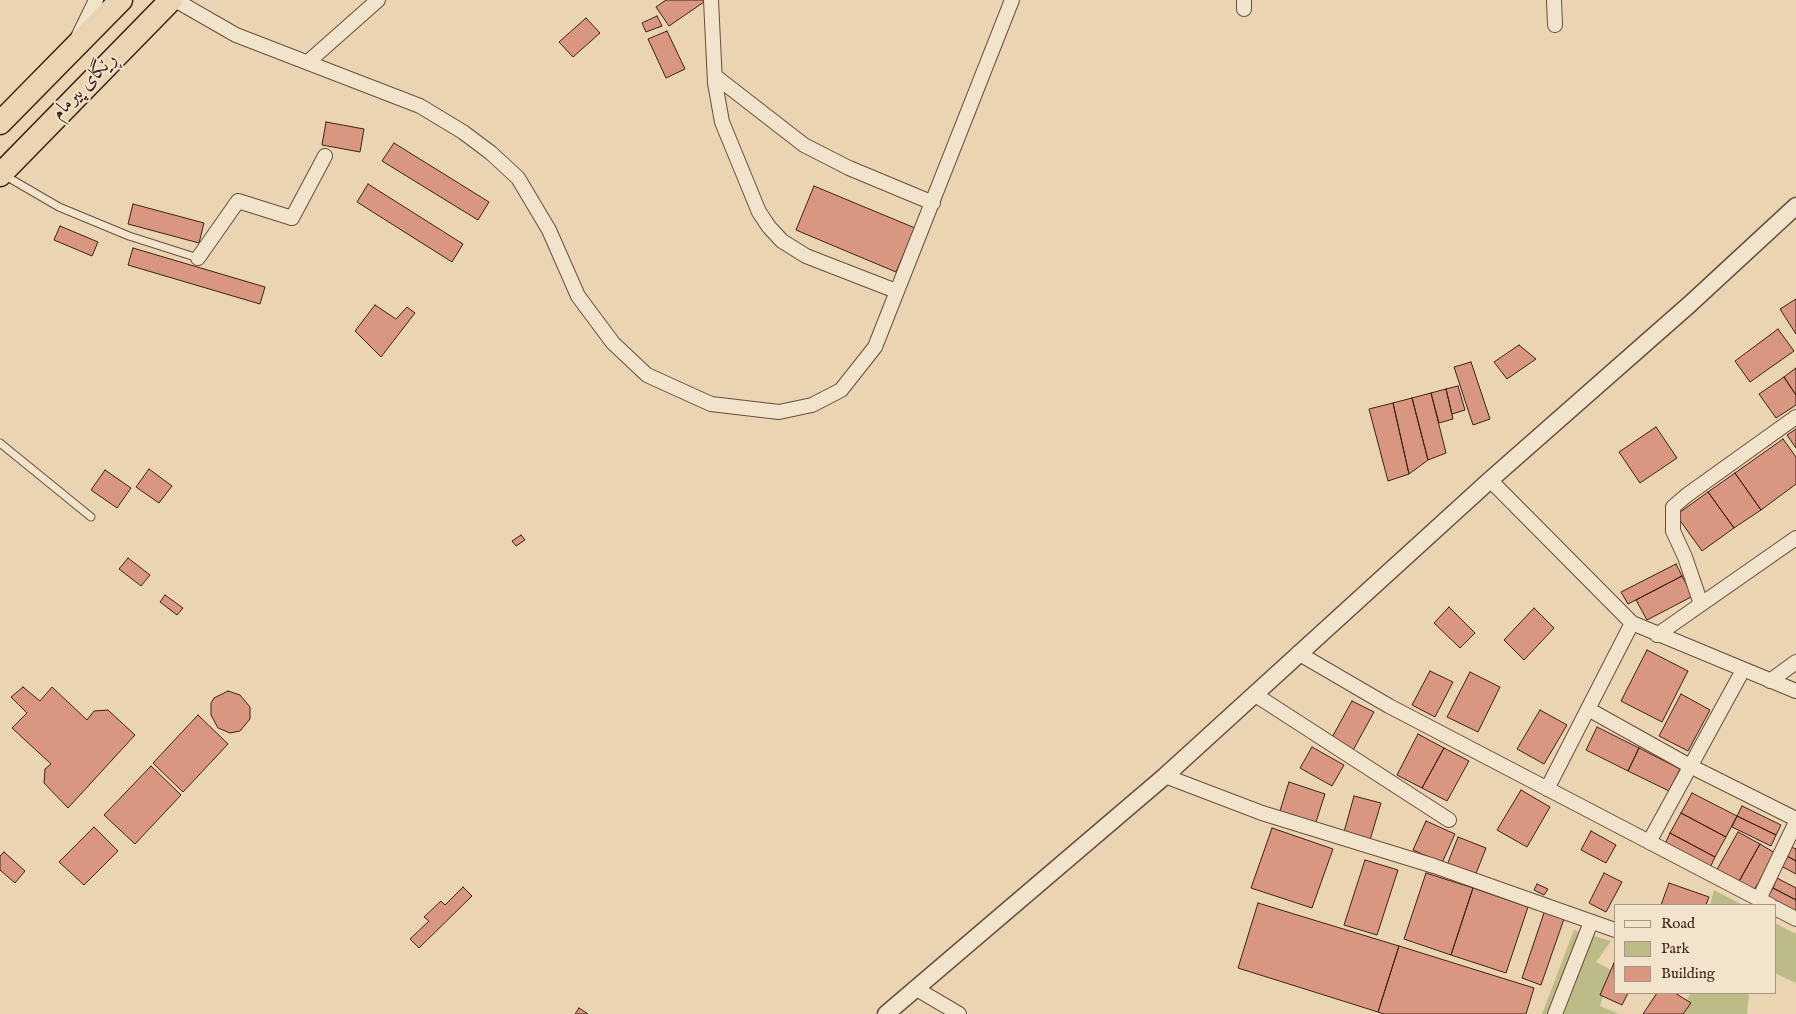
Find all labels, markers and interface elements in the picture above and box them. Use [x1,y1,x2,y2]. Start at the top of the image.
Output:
street label: ڕێگای پیرمام [47,48,123,126]
legend [1614,904,1776,994]
text: Road [1661,914,1695,933]
text: Park [1661,939,1690,958]
text: Building [1661,964,1715,983]

